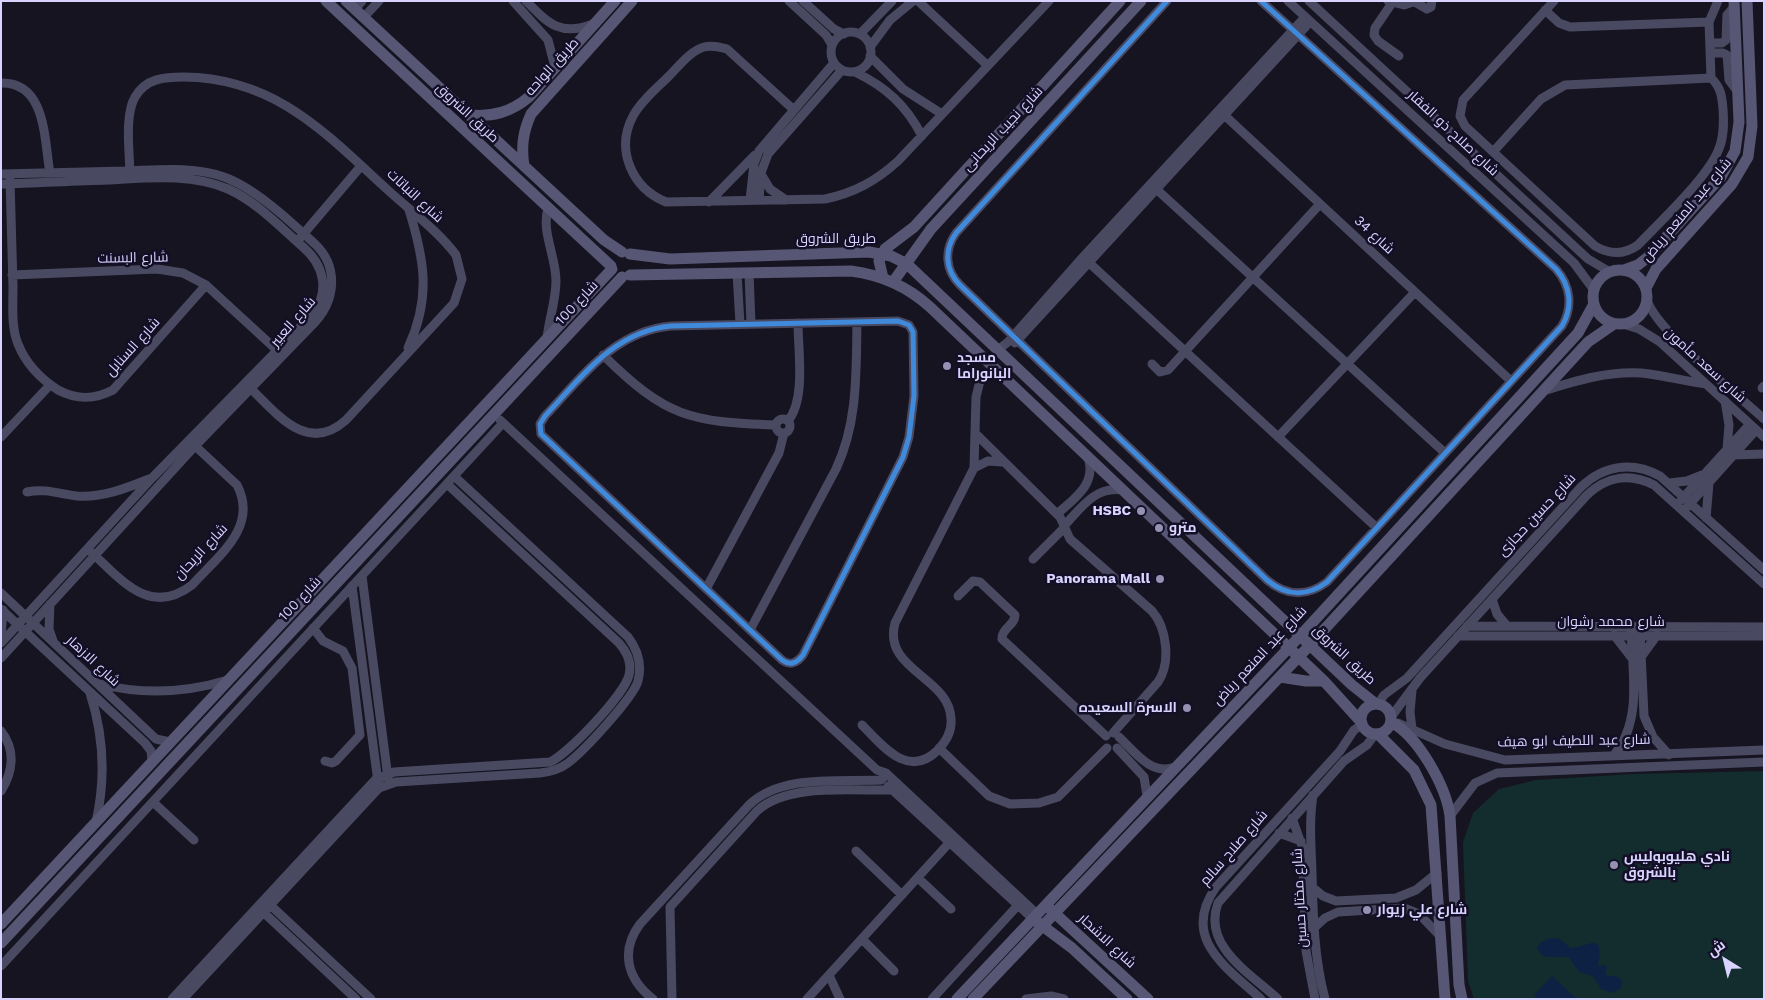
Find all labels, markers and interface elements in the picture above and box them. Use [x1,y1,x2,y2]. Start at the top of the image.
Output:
street label: طريق الواحه [522,35,582,99]
street label: طريق الشروق [432,80,502,146]
street label: شارع نجيب الريحانى [959,83,1047,175]
street label: شارع صلاح ذو الفقار [1404,87,1502,179]
street label: شارع عبد المنعم رياض [1639,155,1735,265]
street label: شارع النباتات [383,166,447,226]
street label: شارع 34 [1350,212,1398,258]
street label: طريق الشروق [796,231,876,247]
street label: شارع البسنت [97,249,169,267]
street label: شارع 100 [552,277,602,329]
street label: شارع العبير [267,294,319,350]
street label: شارع السنابل [102,314,164,380]
street label: شارع سعد مأمون [1661,324,1749,406]
place label: مسجد البانوراما [957,350,1011,382]
marker: مسجد البانوراما [941,360,953,372]
street label: شارع حسين حجازى [1494,470,1580,560]
place label: HSBC [1092,503,1131,519]
marker: HSBC [1135,505,1147,517]
place label: مترو [1169,520,1197,536]
street label: شارع الريحان [171,521,231,583]
marker: مترو [1153,522,1165,534]
place label: Panorama Mall [1046,571,1150,587]
street label: شارع 100 [275,573,325,625]
marker: Panorama Mall [1154,573,1166,585]
street label: شارع عبد المنعم رياض [1210,603,1310,709]
street label: شارع محمد رشوان [1557,614,1665,630]
street label: طريق الشروق [1309,622,1379,688]
street label: شارع الازهار [63,632,123,690]
place label: الاسرة السعيده [1079,700,1177,716]
marker: الاسرة السعيده [1181,702,1193,714]
street label: شارع عبد اللطيف ابو هيف [1497,731,1651,751]
street label: شارع صلاح سالم [1197,807,1271,889]
street label: شارع مختار حسين [1289,848,1311,948]
place label: نادي هليوبوليس بالشروق [1624,849,1730,882]
marker: نادي هليوبوليس بالشروق [1608,859,1620,871]
place label: شارع علي زيوار [1377,902,1467,918]
marker: شارع علي زيوار [1361,904,1373,916]
street label: شارع الاشجار [1075,910,1139,972]
north arrow [1700,935,1750,985]
text: ش [1704,936,1728,960]

